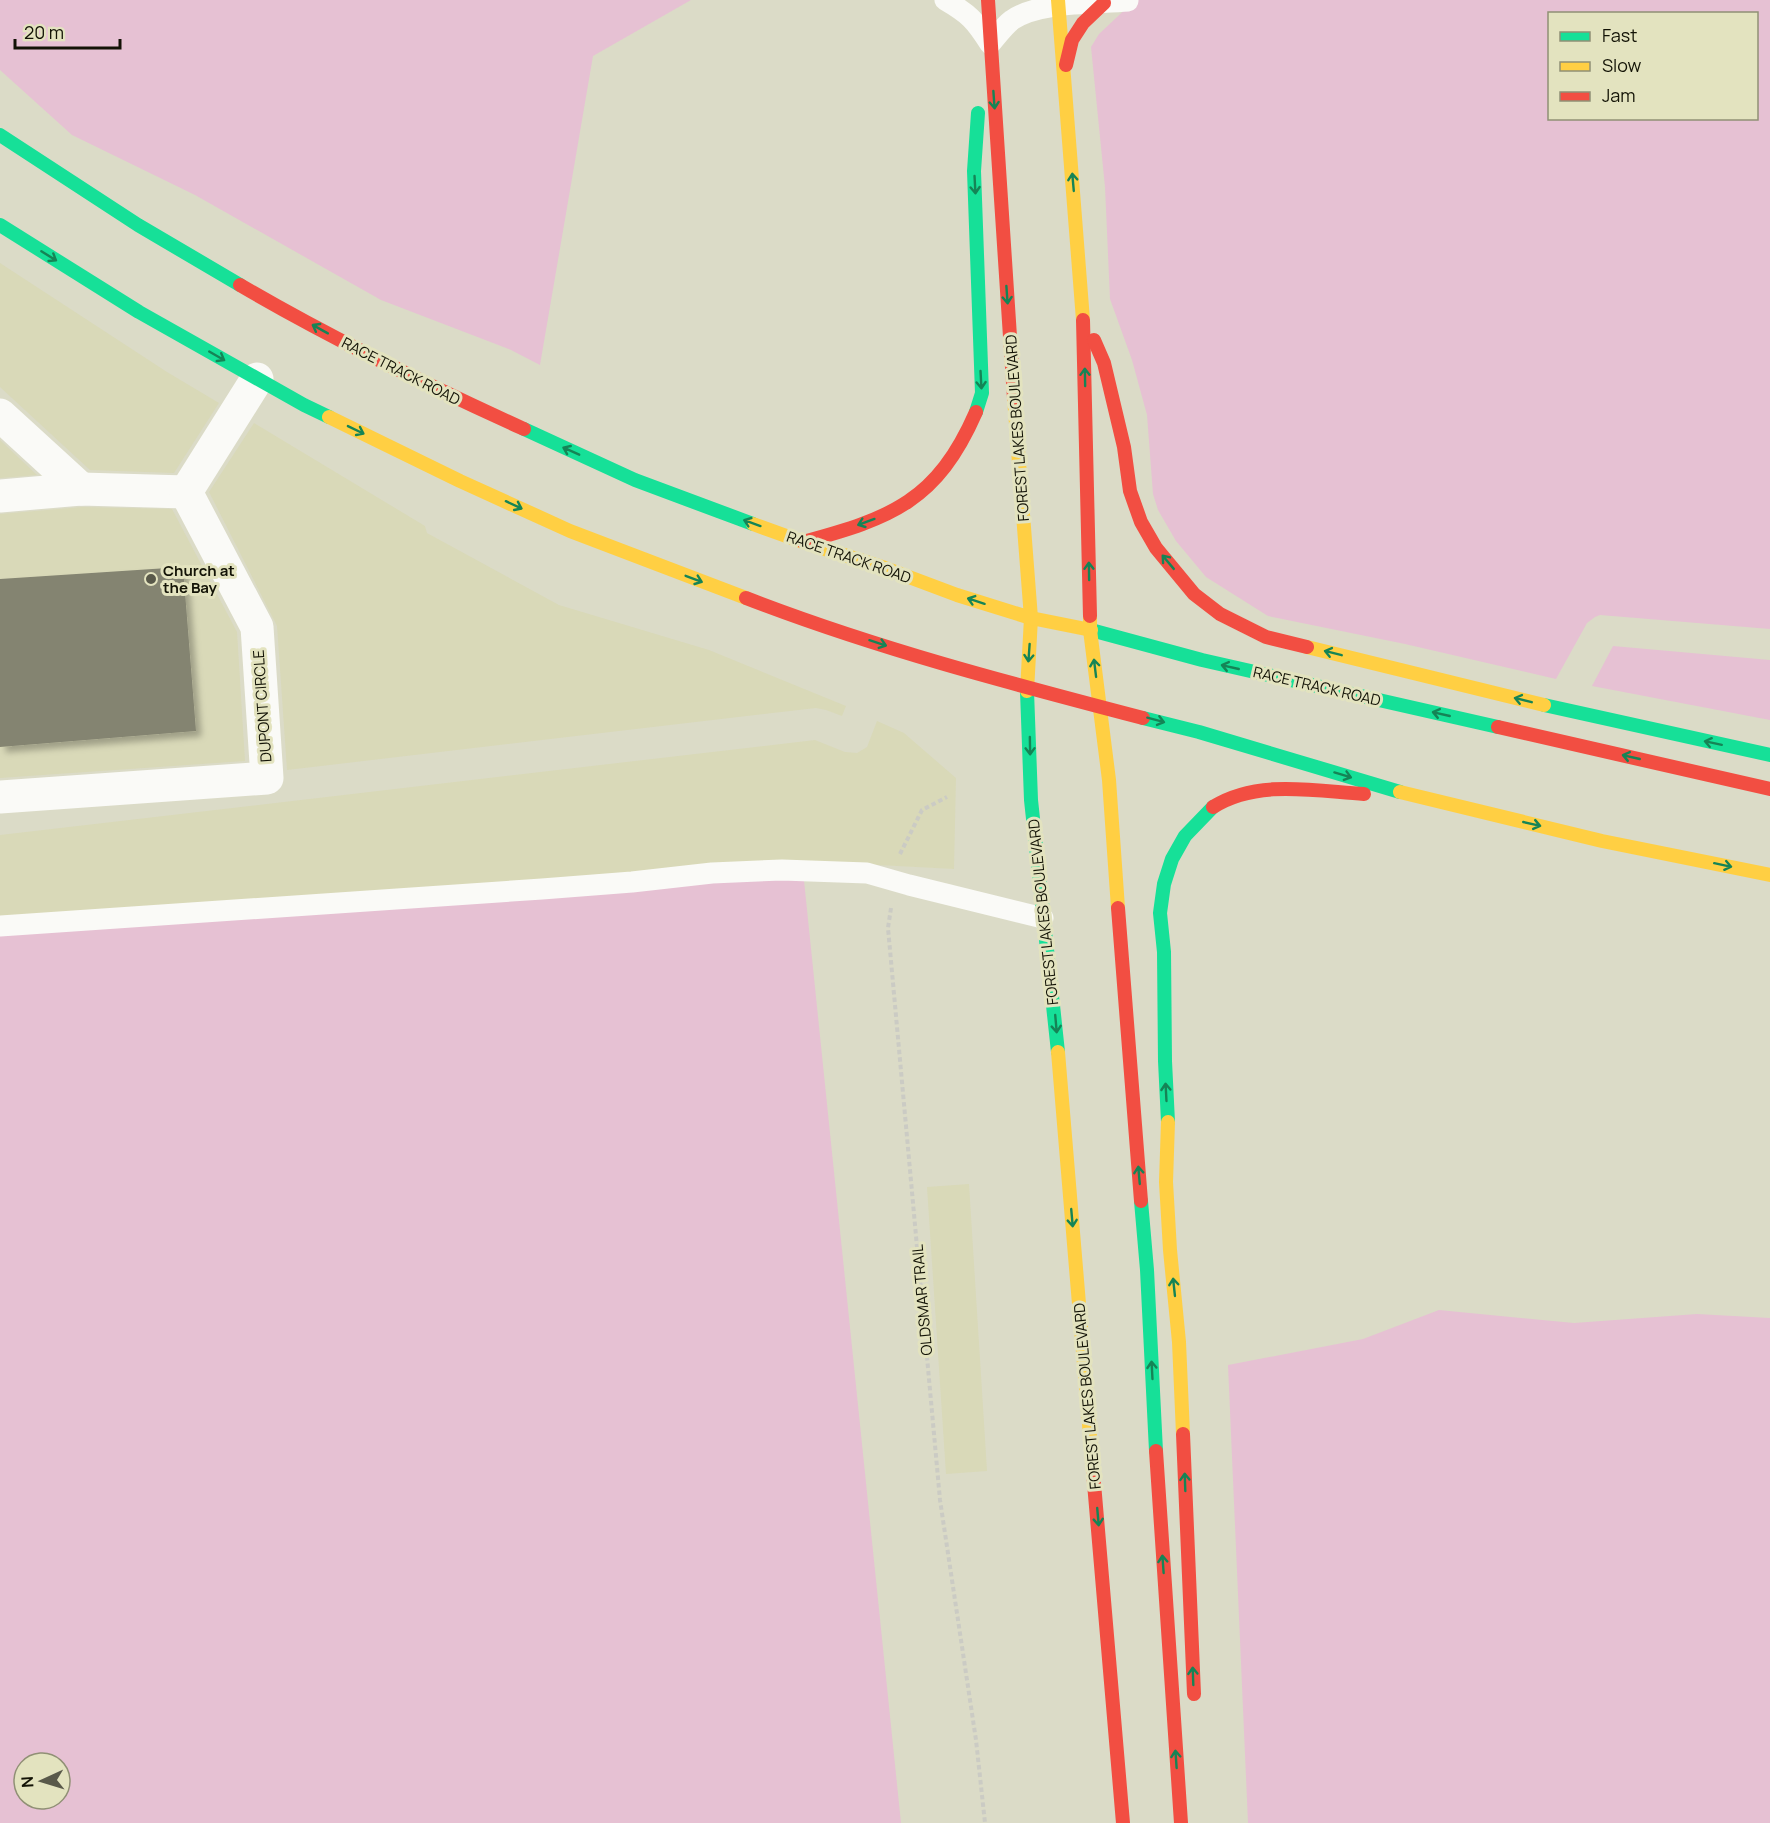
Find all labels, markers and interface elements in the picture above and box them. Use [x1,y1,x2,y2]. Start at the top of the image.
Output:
scale bar [15,12,120,50]
legend [1548,12,1758,120]
text: 20 m [24,20,64,44]
text: Fast [1602,23,1637,47]
text: Slow [1602,53,1642,77]
text: Jam [1602,83,1636,107]
one-way arrow [989,90,1000,110]
one-way arrow [1067,173,1078,192]
one-way arrow [970,174,981,194]
one-way arrow [40,251,57,263]
one-way arrow [1002,284,1013,304]
one-way arrow [311,323,329,334]
street label: RACE TRACK ROAD [338,332,464,410]
street label: FOREST LAKES BOULEVARD [1000,334,1034,522]
one-way arrow [207,351,225,362]
one-way arrow [1079,367,1090,387]
one-way arrow [976,369,987,389]
one-way arrow [347,425,365,437]
one-way arrow [562,445,580,456]
one-way arrow [504,500,522,512]
one-way arrow [743,517,761,528]
one-way arrow [857,518,876,529]
street label: RACE TRACK ROAD [784,526,914,588]
one-way arrow [1161,555,1175,570]
place label: Church at the Bay [163,560,235,598]
one-way arrow [1083,562,1095,582]
marker: Church at the Bay [144,572,158,586]
one-way arrow [684,574,703,585]
one-way arrow [967,594,986,605]
one-way arrow [868,639,887,650]
one-way arrow [1023,643,1034,663]
one-way arrow [1324,647,1343,659]
street label: DUPONT CIRCLE [248,649,276,763]
one-way arrow [1089,658,1100,678]
one-way arrow [1221,660,1240,672]
street label: RACE TRACK ROAD [1251,661,1383,711]
one-way arrow [1514,693,1533,705]
one-way arrow [1432,708,1451,720]
one-way arrow [1146,715,1165,727]
one-way arrow [1024,736,1036,756]
one-way arrow [1704,737,1723,748]
one-way arrow [1622,751,1641,763]
one-way arrow [1333,770,1352,781]
street label: FOREST LAKES BOULEVARD [1023,818,1063,1006]
one-way arrow [1522,819,1541,830]
one-way arrow [1712,860,1732,871]
one-way arrow [1051,1014,1062,1033]
one-way arrow [1161,1083,1172,1103]
one-way arrow [1133,1166,1144,1185]
one-way arrow [1067,1208,1078,1228]
street label: OLDSMAR TRAIL [907,1243,937,1356]
one-way arrow [1168,1278,1179,1297]
street label: FOREST LAKES BOULEVARD [1068,1302,1106,1490]
one-way arrow [1147,1360,1158,1380]
one-way arrow [1180,1472,1191,1492]
one-way arrow [1092,1507,1103,1527]
one-way arrow [1158,1555,1169,1575]
one-way arrow [1187,1667,1199,1687]
one-way arrow [1171,1749,1182,1769]
north arrow [12,1751,72,1811]
text: N [16,1776,38,1789]

